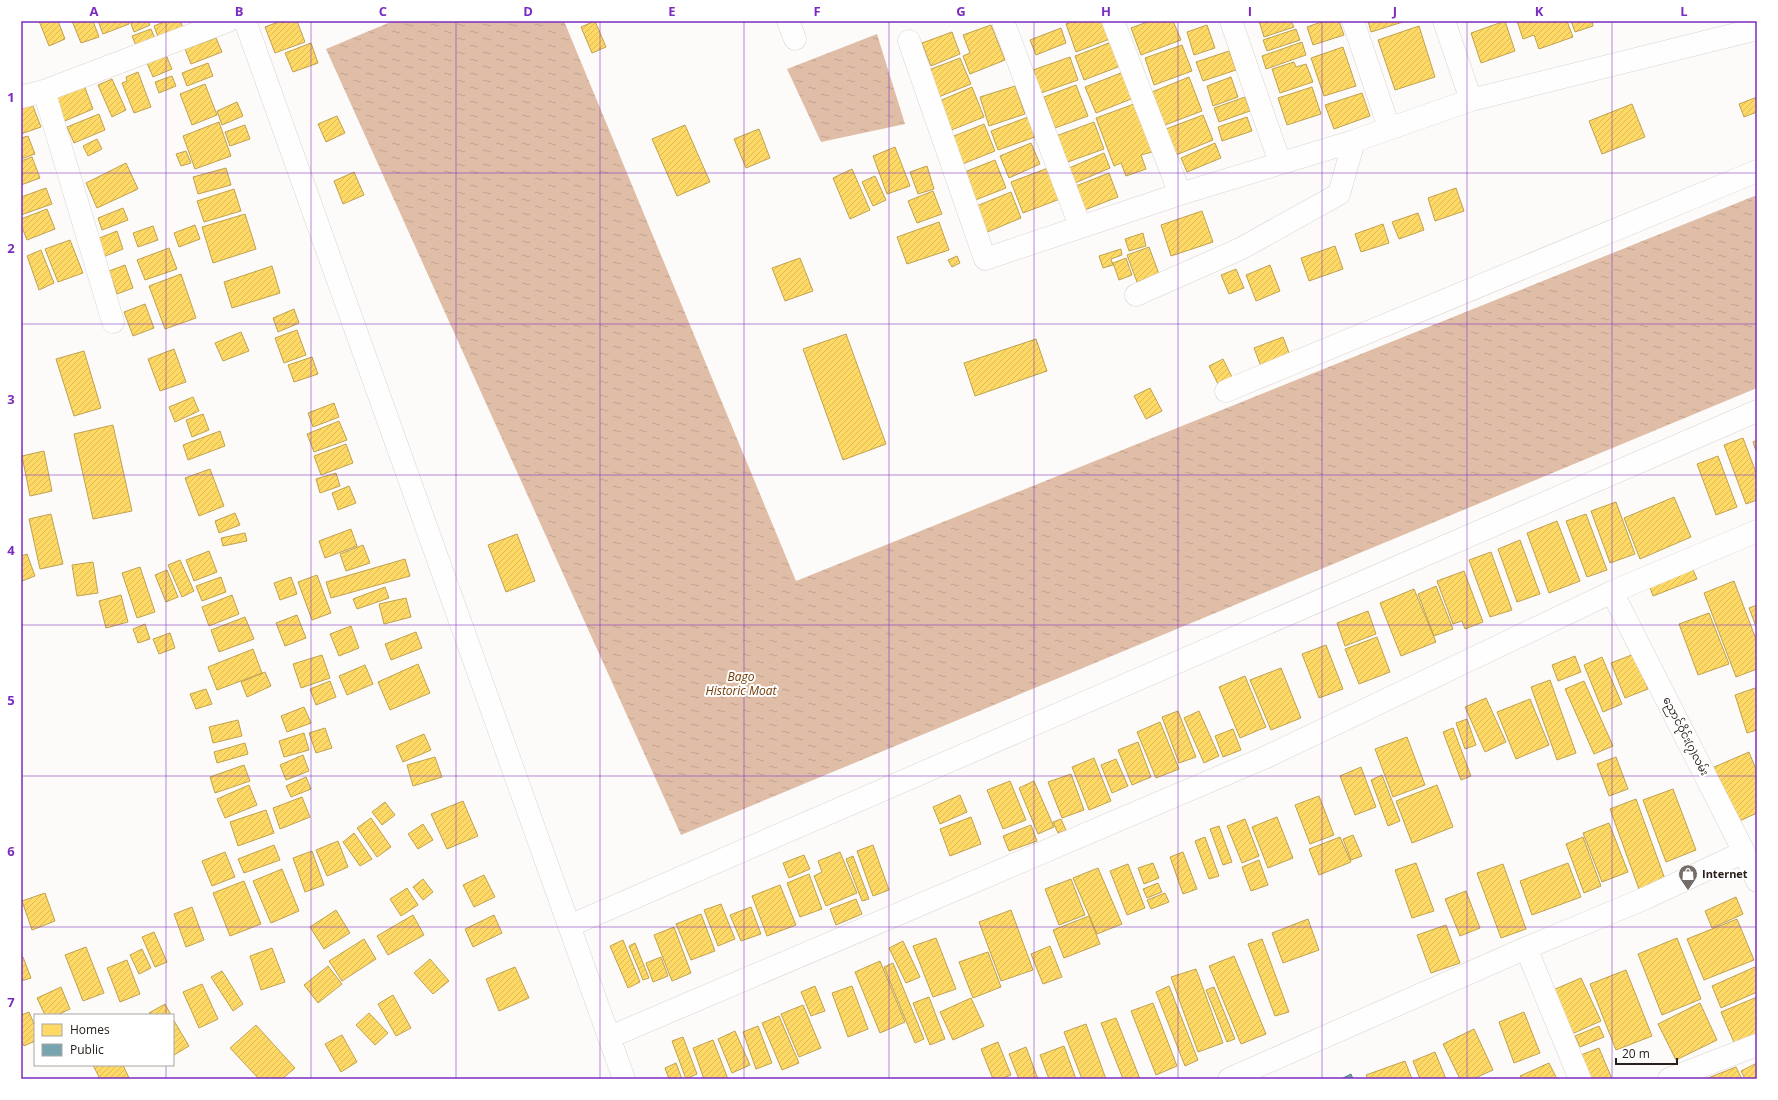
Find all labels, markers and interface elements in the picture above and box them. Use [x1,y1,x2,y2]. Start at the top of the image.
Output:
text: A [90,2,99,20]
text: B [235,2,244,20]
text: C [379,2,387,20]
text: D [523,2,533,20]
text: E [668,2,676,20]
text: F [813,2,821,20]
text: G [956,2,966,20]
text: H [1101,2,1111,20]
text: I [1248,2,1252,20]
text: J [1392,2,1397,20]
text: K [1535,2,1544,20]
text: L [1680,2,1688,20]
text: 1 [7,88,15,106]
text: 2 [7,239,15,257]
text: 3 [7,390,15,408]
text: 4 [7,541,15,559]
water label: Bago Historic Moat [706,668,778,699]
text: 5 [7,691,15,709]
street label: ညောင်ဝိုင်း(၇)လမ်း [1658,694,1713,779]
text: 6 [7,842,15,860]
shop icon: Internet [1677,863,1699,891]
place label: Internet [1702,866,1748,881]
text: 7 [7,993,15,1011]
legend [34,1014,174,1066]
text: Homes [70,1021,110,1038]
scale bar [1616,1040,1677,1066]
text: Public [70,1041,104,1058]
text: 20 m [1622,1045,1650,1062]

